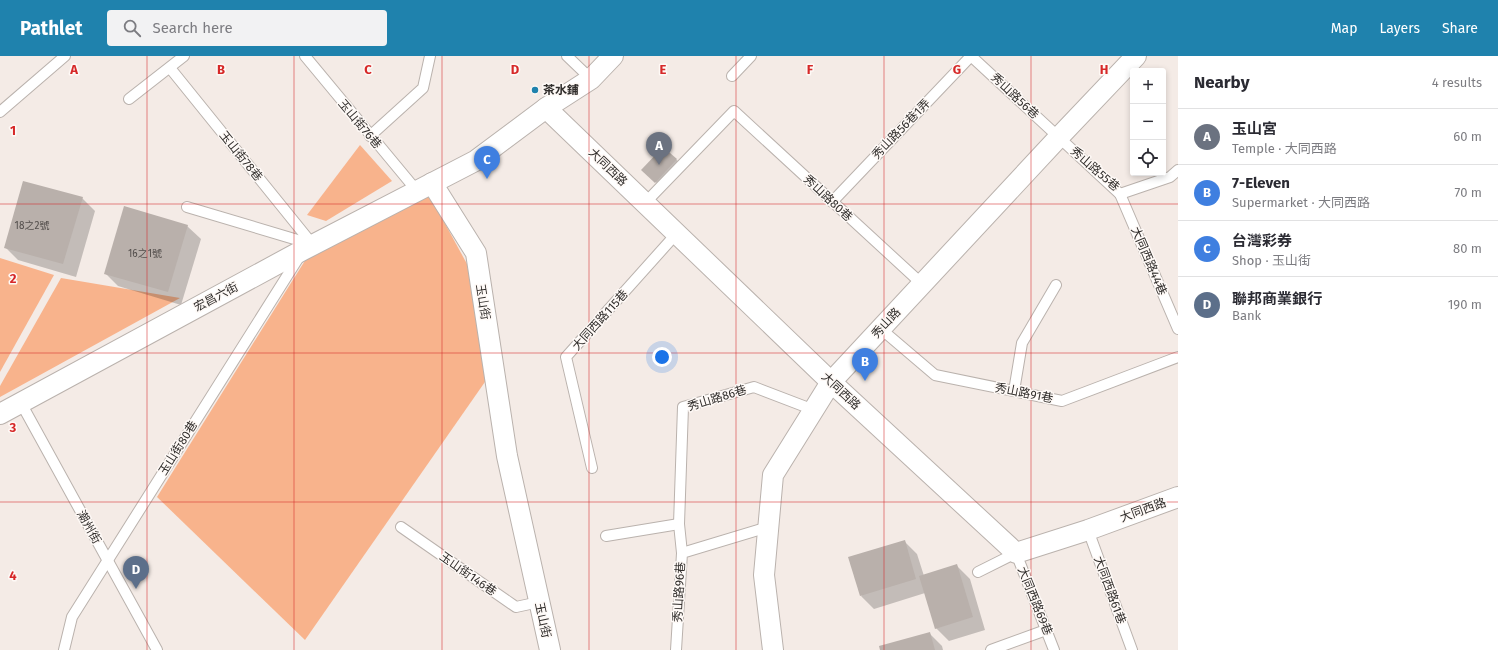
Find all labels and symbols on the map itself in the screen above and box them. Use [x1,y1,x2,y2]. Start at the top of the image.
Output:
text: A [69,62,78,77]
text: B [217,62,225,77]
text: C [364,62,372,77]
text: D [511,62,520,77]
text: E [660,62,667,77]
text: F [807,62,814,77]
text: G [953,62,961,77]
text: H [1100,62,1108,77]
street label: 秀山路56巷 [988,70,1042,122]
place label: 茶水鋪 [543,83,579,97]
marker: 茶水鋪 [530,85,540,95]
street label: 秀山路56巷1弄 [869,96,933,162]
street label: 玉山街76巷 [336,97,384,151]
text: 1 [10,123,16,138]
street label: 玉山街78巷 [217,128,265,184]
pin: A [646,132,672,165]
street label: 秀山路55巷 [1068,144,1122,194]
street label: 大同西路 [586,145,630,189]
pin: C [474,146,500,179]
street label: 秀山路80巷 [801,172,855,224]
house number: 18之2號 [15,220,49,232]
street label: 大同西路44巷 [1128,225,1170,297]
house number: 16之1號 [128,248,162,260]
text: 2 [10,271,17,286]
street label: 宏昌六街 [192,280,240,314]
street label: 玉山街 [473,283,493,321]
street label: 大同西路115巷 [569,287,631,353]
street label: 秀山路 [869,305,903,341]
your location [652,347,672,367]
pin: B [852,348,878,381]
street label: 大同西路 [819,370,863,412]
street label: 秀山路91巷 [994,380,1054,406]
street label: 秀山路86巷 [686,382,748,414]
street label: 玉山街80巷 [156,418,200,478]
text: 3 [9,420,17,435]
street label: 大同西路 [1118,495,1168,525]
street label: 潮州街 [74,508,104,546]
street label: 玉山街146巷 [437,549,499,599]
street label: 大同西路61巷 [1091,554,1129,626]
pin: D [123,556,149,589]
street label: 秀山路96巷 [670,561,688,623]
street label: 大同西路69巷 [1015,565,1055,637]
text: 4 [9,568,17,583]
street label: 玉山街 [532,601,554,639]

